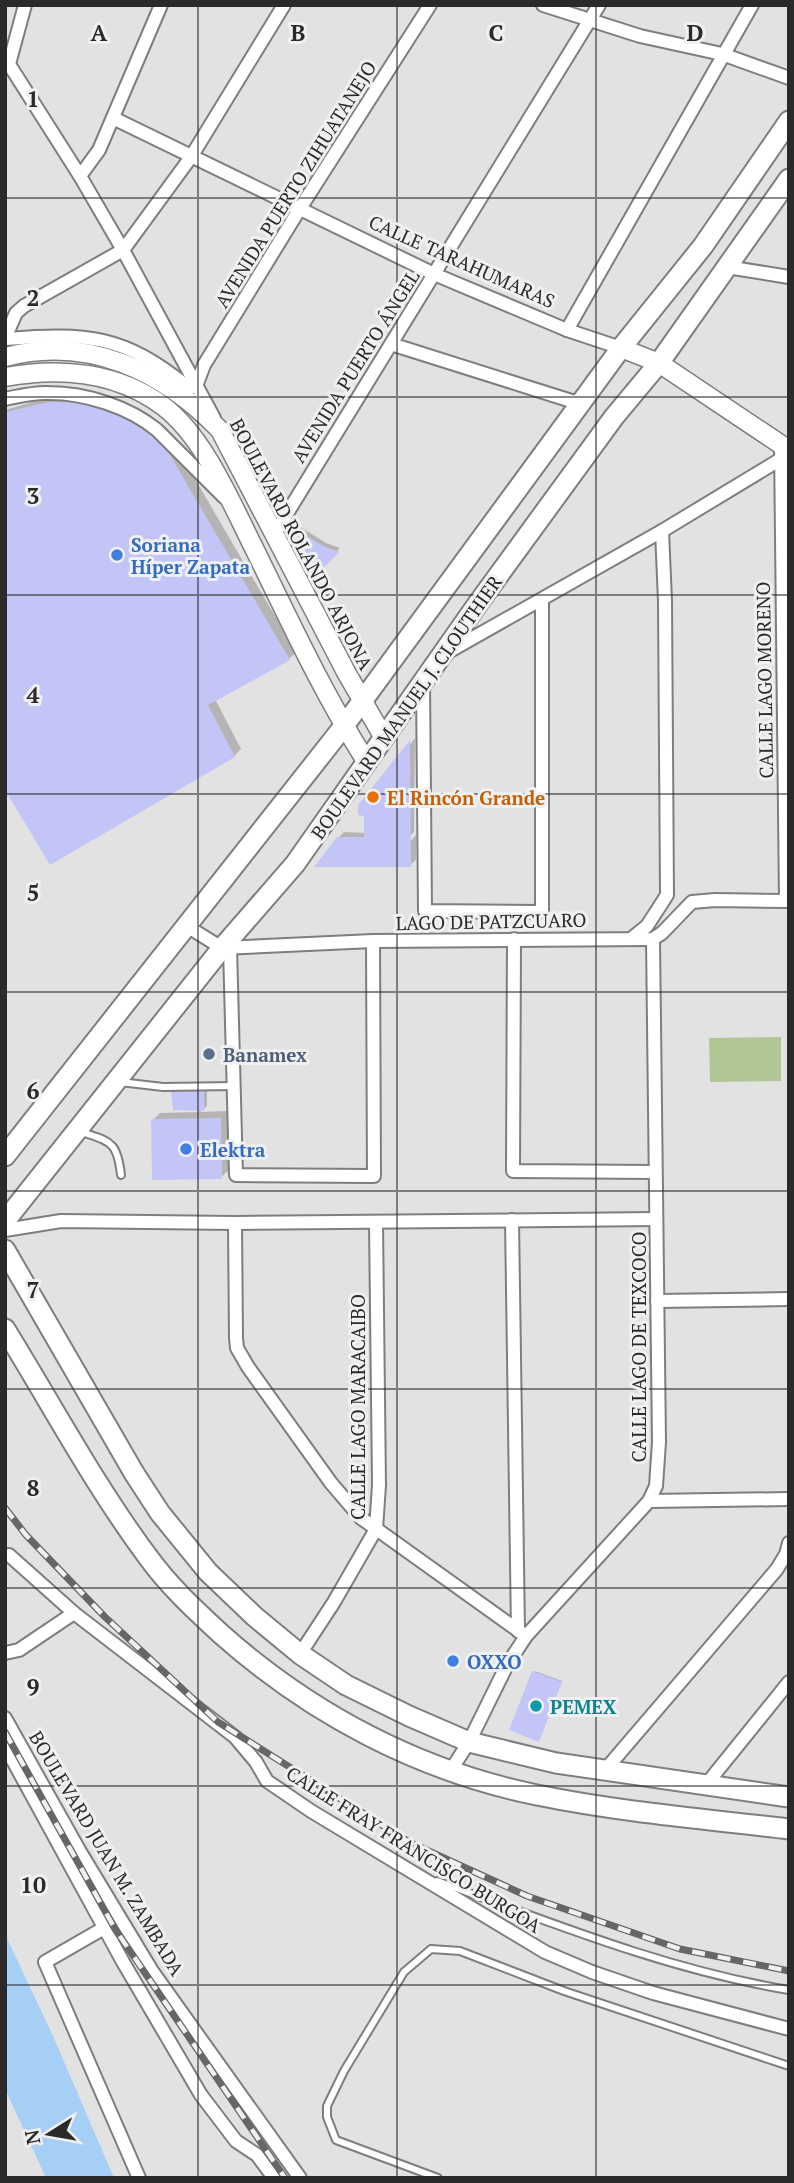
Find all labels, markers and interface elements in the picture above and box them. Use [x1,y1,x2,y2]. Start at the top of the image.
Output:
text: A [91,17,108,48]
text: B [291,17,306,48]
text: C [489,17,504,48]
text: D [687,17,704,48]
street label: AVENIDA PUERTO ZIHUATANEJO [208,56,382,312]
text: 1 [27,83,40,114]
street label: CALLE TARAHUMARAS [365,209,559,313]
street label: AVENIDA PUERTO ÁNGEL [285,264,425,467]
text: 2 [27,282,40,313]
street label: BOULEVARD ROLANDO ARJONA [225,414,379,674]
text: 3 [27,480,40,511]
place label: Soriana Híper Zapata [131,532,250,579]
marker: Soriana Híper Zapata [109,547,125,563]
street label: BOULEVARD MANUEL J. CLOUTHIER [305,570,507,844]
street label: CALLE LAGO MORENO [750,581,778,779]
text: 4 [27,679,40,710]
place label: El Rincón Grande [387,785,545,810]
marker: El Rincón Grande [365,789,381,805]
text: 5 [27,877,40,908]
street label: LAGO DE PATZCUARO [395,907,587,935]
place label: Banamex [223,1042,307,1067]
marker: Banamex [201,1046,217,1062]
text: 6 [27,1075,40,1106]
place label: Elektra [200,1137,266,1162]
marker: Elektra [178,1141,194,1157]
street label: CALLE LAGO DE TEXCOCO [626,1231,651,1463]
text: 7 [27,1274,40,1305]
street label: CALLE LAGO MARACAIBO [345,1294,370,1520]
text: 8 [27,1472,40,1503]
place label: OXXO [467,1649,522,1674]
marker: OXXO [445,1653,461,1669]
text: 9 [27,1671,40,1702]
place label: PEMEX [550,1694,617,1719]
marker: PEMEX [528,1698,544,1714]
street label: BOULEVARD JUAN M. ZAMBADA [24,1726,190,1980]
street label: CALLE FRAY FRANCISCO BURGOA [282,1760,546,1938]
text: 10 [20,1869,46,1900]
north arrow [14,2099,84,2169]
text: N [18,2127,45,2147]

